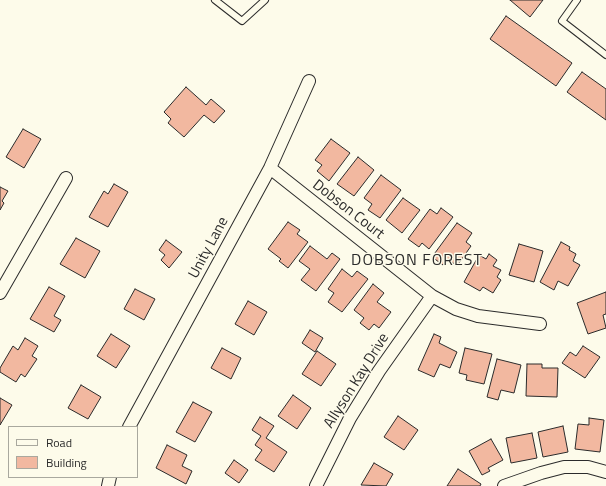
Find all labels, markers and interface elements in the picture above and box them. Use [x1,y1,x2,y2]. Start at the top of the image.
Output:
street label: Dobson Court [309,176,387,244]
street label: Unity Lane [185,214,233,282]
district label: DOBSON FOREST [351,251,483,271]
street label: Allyson Kay Drive [321,330,393,432]
legend [8,426,138,478]
text: Road [46,433,72,452]
text: Building [46,453,87,472]

